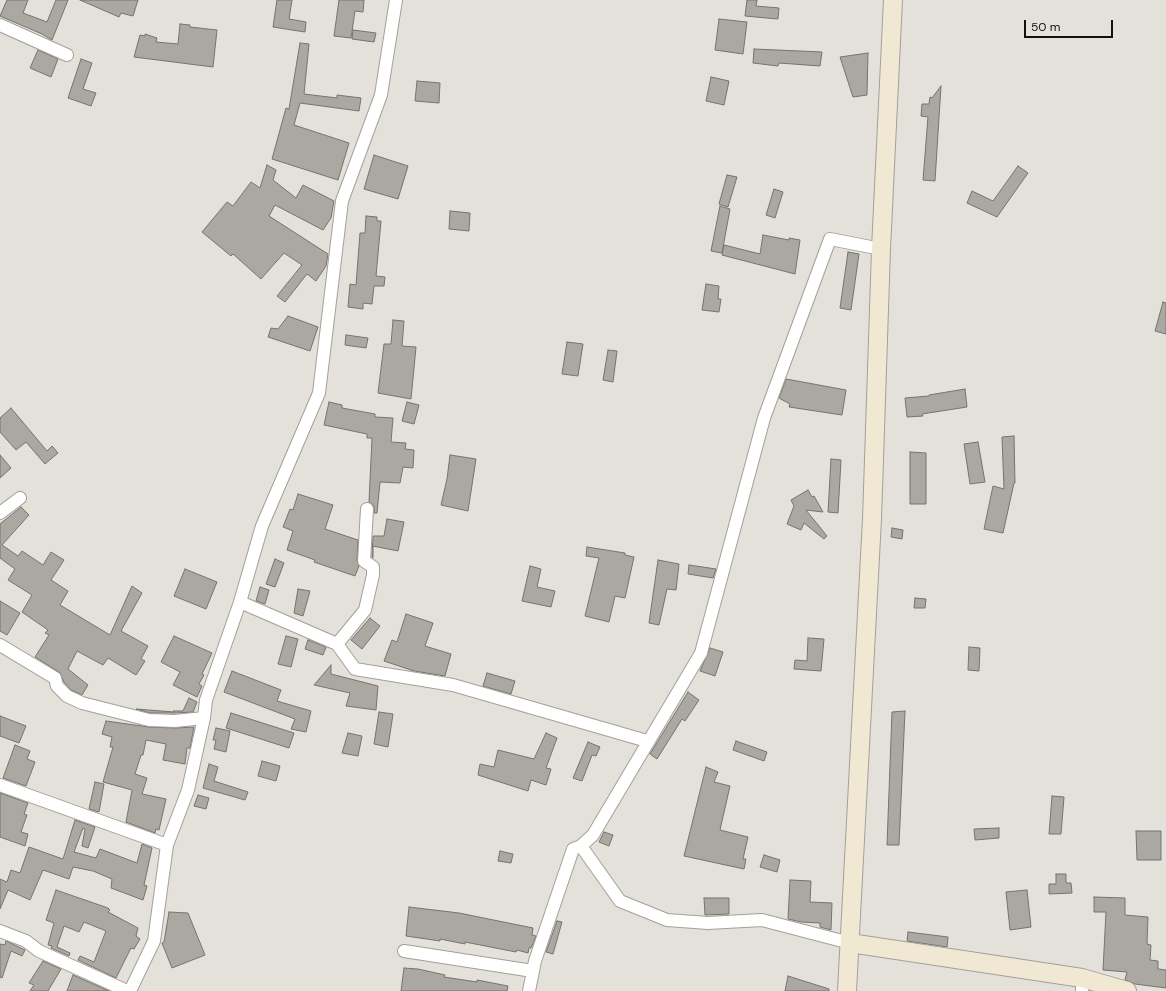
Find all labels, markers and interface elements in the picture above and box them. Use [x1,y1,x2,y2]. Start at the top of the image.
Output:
scale bar [1026,12,1115,38]
text: 50 m [1031,19,1060,35]

